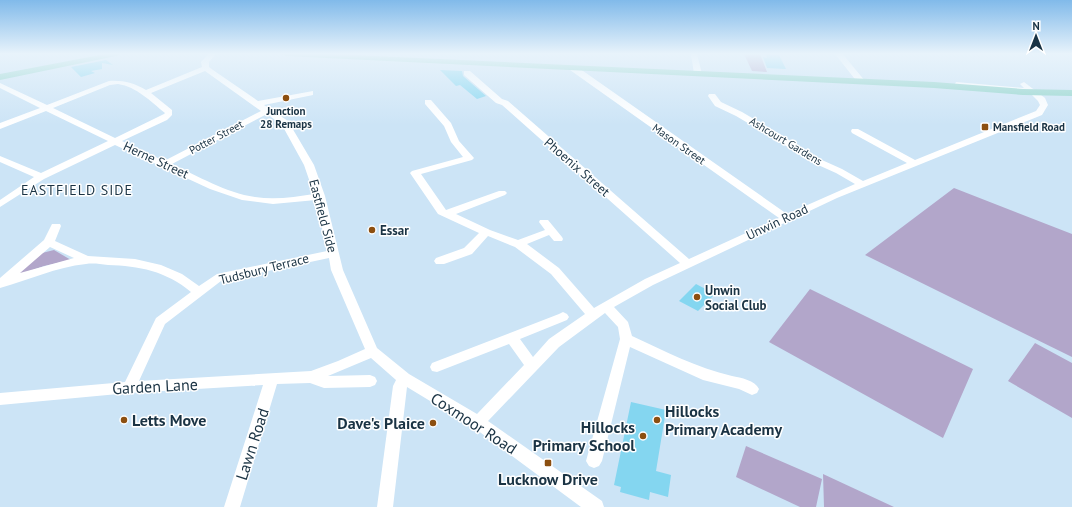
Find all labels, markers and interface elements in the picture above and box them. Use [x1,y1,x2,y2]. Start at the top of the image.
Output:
north arrow [1016,16,1056,56]
text: N [1032,19,1040,33]
marker: Junction 28 Remaps [281,93,291,103]
place label: Junction 28 Remaps [260,104,312,131]
street label: Ashcourt Gardens [747,114,825,168]
street label: Potter Street [187,117,246,157]
place label: Mansfield Road [993,120,1065,134]
street label: Mason Street [650,121,709,168]
marker: Mansfield Road [980,122,990,132]
street label: Phoenix Street [541,134,614,201]
street label: Herne Street [121,137,192,183]
street label: Eastfield Side [305,177,341,255]
district label: EASTFIELD SIDE [21,181,133,199]
street label: Unwin Road [743,200,811,244]
place label: Essar [380,222,409,239]
marker: Essar [367,225,377,235]
street label: Tudsbury Terrace [217,250,311,288]
place label: Unwin Social Club [705,282,766,314]
marker: Unwin Social Club [692,292,702,302]
street label: Garden Lane [112,374,198,398]
street label: Coxmoor Road [427,388,521,458]
place label: Hillocks Primary Academy [665,401,782,439]
street label: Lawn Road [231,405,273,483]
place label: Letts Move [132,410,207,430]
place label: Dave's Plaice [337,413,425,433]
marker: Letts Move [119,415,129,425]
marker: Hillocks Primary Academy [652,415,662,425]
place label: Hillocks Primary School [533,417,635,455]
marker: Dave's Plaice [428,418,438,428]
marker: Hillocks Primary School [638,431,648,441]
marker: Lucknow Drive [543,458,553,468]
place label: Lucknow Drive [498,469,598,489]

